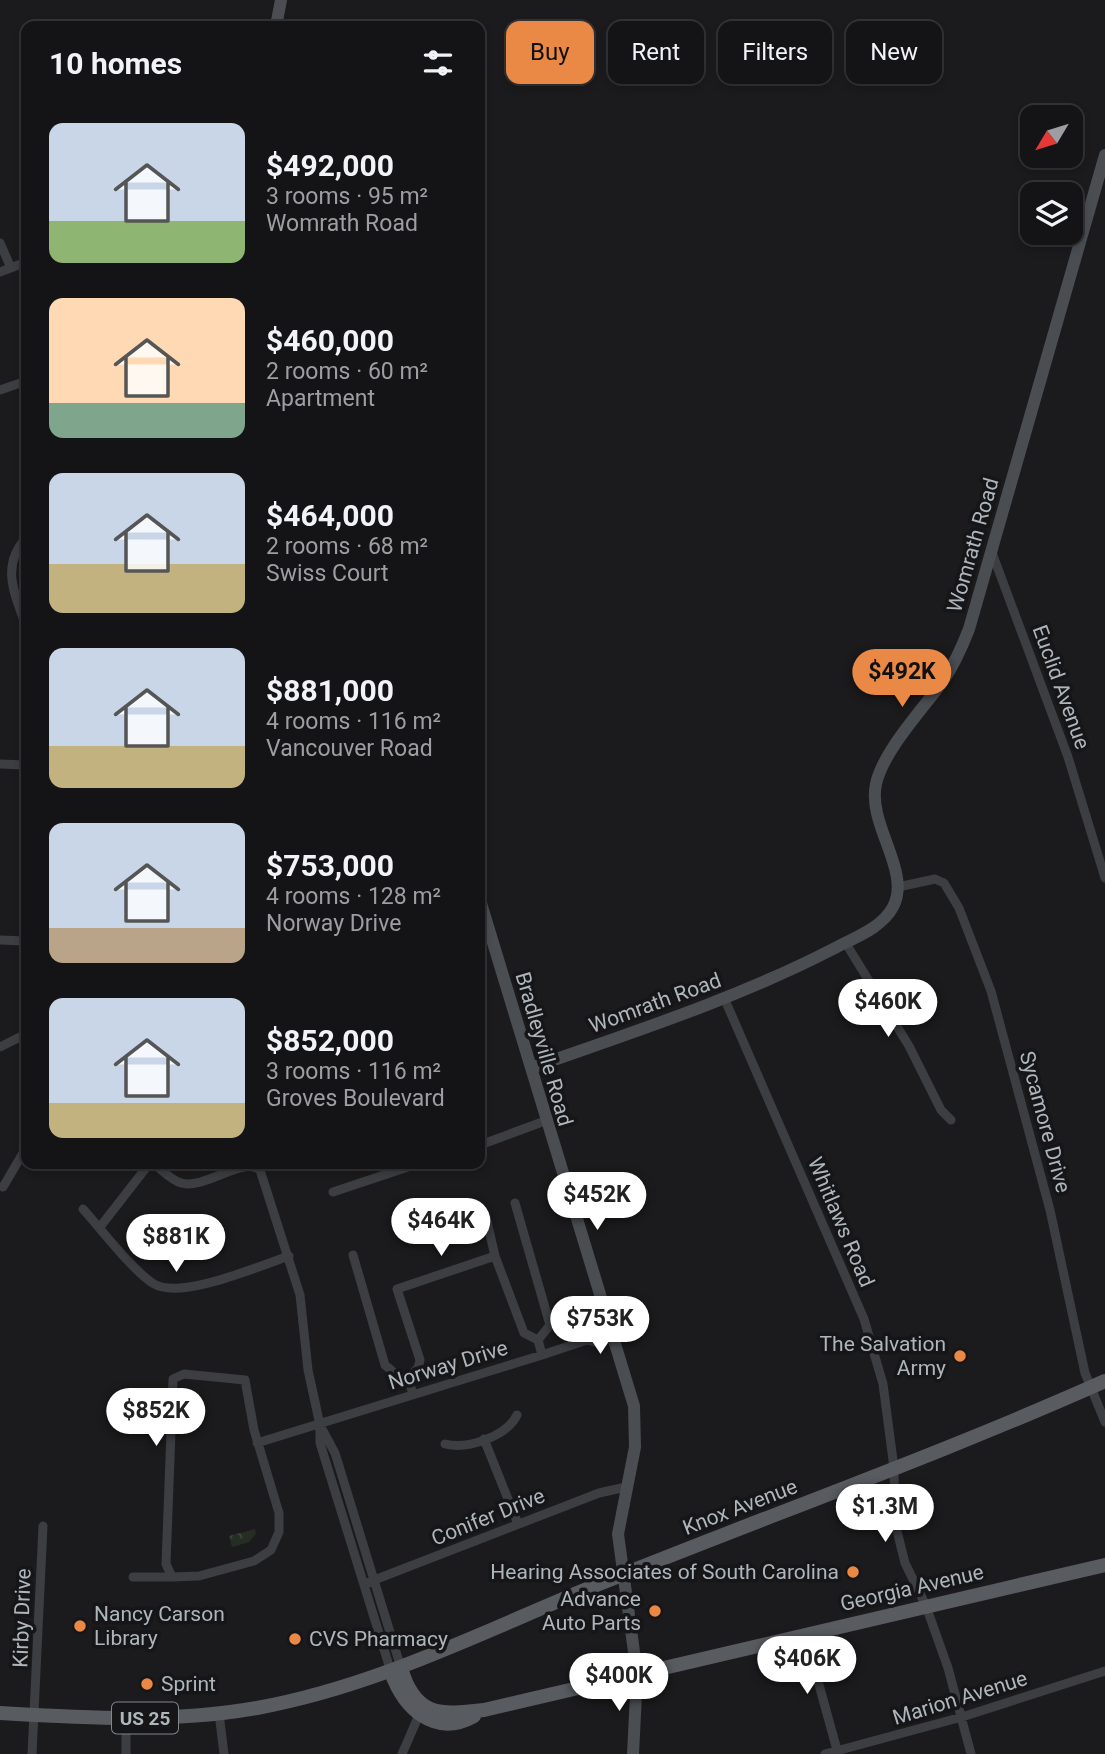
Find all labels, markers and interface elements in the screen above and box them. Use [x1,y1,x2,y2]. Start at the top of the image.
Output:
chip: Buy [506,21,594,84]
chip: Rent [608,21,704,84]
chip: Filters [718,21,832,84]
chip: New [846,21,942,84]
icon: filters [419,44,457,82]
text: 10 homes [49,46,182,81]
north arrow [1020,105,1083,168]
map controls [1020,105,1083,245]
text: $492,000 [266,148,394,183]
icon: home [105,151,189,235]
button: layers [1020,182,1083,245]
text: 3 rooms · 95 m² [266,183,428,210]
text: Womrath Road [266,210,418,237]
text: $460,000 [266,323,394,358]
icon: home [105,326,189,410]
text: 2 rooms · 60 m² [266,358,428,385]
text: Apartment [266,385,375,412]
street label: Womrath Road [942,475,1004,615]
text: $464,000 [266,498,394,533]
icon: home [105,501,189,585]
text: 2 rooms · 68 m² [266,533,428,560]
text: Swiss Court [266,560,389,587]
street label: Euclid Avenue [1027,622,1095,752]
pin: $492K [853,650,951,709]
text: $492K [868,658,936,685]
text: $881,000 [266,673,394,708]
icon: home [105,676,189,760]
text: 4 rooms · 116 m² [266,708,441,735]
text: Vancouver Road [266,735,433,762]
text: $753,000 [266,848,394,883]
icon: home [105,851,189,935]
text: 4 rooms · 128 m² [266,883,441,910]
text: Norway Drive [266,910,401,937]
street label: Womrath Road [586,968,724,1038]
street label: Bradleyville Road [511,969,577,1129]
pin: $460K [839,979,937,1039]
text: $460K [854,988,922,1015]
text: $852,000 [266,1023,394,1058]
icon: home [105,1026,189,1110]
street label: Sycamore Drive [1015,1049,1075,1195]
text: 3 rooms · 116 m² [266,1058,441,1085]
text: Groves Boulevard [266,1085,445,1112]
street label: Whitlaws Road [803,1153,879,1291]
pin: $452K [548,1172,646,1232]
text: $452K [563,1181,631,1208]
pin: $464K [392,1198,490,1258]
text: $464K [407,1207,475,1234]
pin: $881K [127,1214,225,1274]
text: $881K [142,1223,210,1250]
pin: $753K [551,1296,649,1356]
text: $753K [566,1305,634,1332]
place label: The Salvation Army [820,1332,946,1380]
street label: Norway Drive [385,1335,511,1395]
marker: The Salvation Army [952,1348,968,1364]
pin: $852K [107,1388,205,1448]
text: $852K [122,1397,190,1424]
street label: Knox Avenue [679,1474,801,1540]
street label: Conifer Drive [428,1483,548,1551]
pin: $1.3M [836,1484,934,1544]
text: $1.3M [852,1493,918,1520]
place label: Hearing Associates of South Carolina [490,1560,839,1584]
street label: Georgia Avenue [838,1560,986,1616]
marker: Hearing Associates of South Carolina [845,1564,861,1580]
street label: Kirby Drive [8,1568,36,1668]
place label: Advance Auto Parts [542,1587,641,1635]
place label: Nancy Carson Library [94,1602,225,1650]
marker: Advance Auto Parts [647,1603,663,1619]
marker: Nancy Carson Library [72,1618,88,1634]
place label: CVS Pharmacy [309,1627,448,1651]
marker: CVS Pharmacy [287,1631,303,1647]
pin: $406K [758,1636,856,1696]
text: $406K [773,1645,841,1672]
pin: $400K [570,1654,668,1713]
text: $400K [585,1662,653,1689]
street label: Marion Avenue [890,1666,1030,1730]
place label: Sprint [161,1672,216,1696]
marker: Sprint [139,1676,155,1692]
road number: US 25 [112,1702,178,1734]

